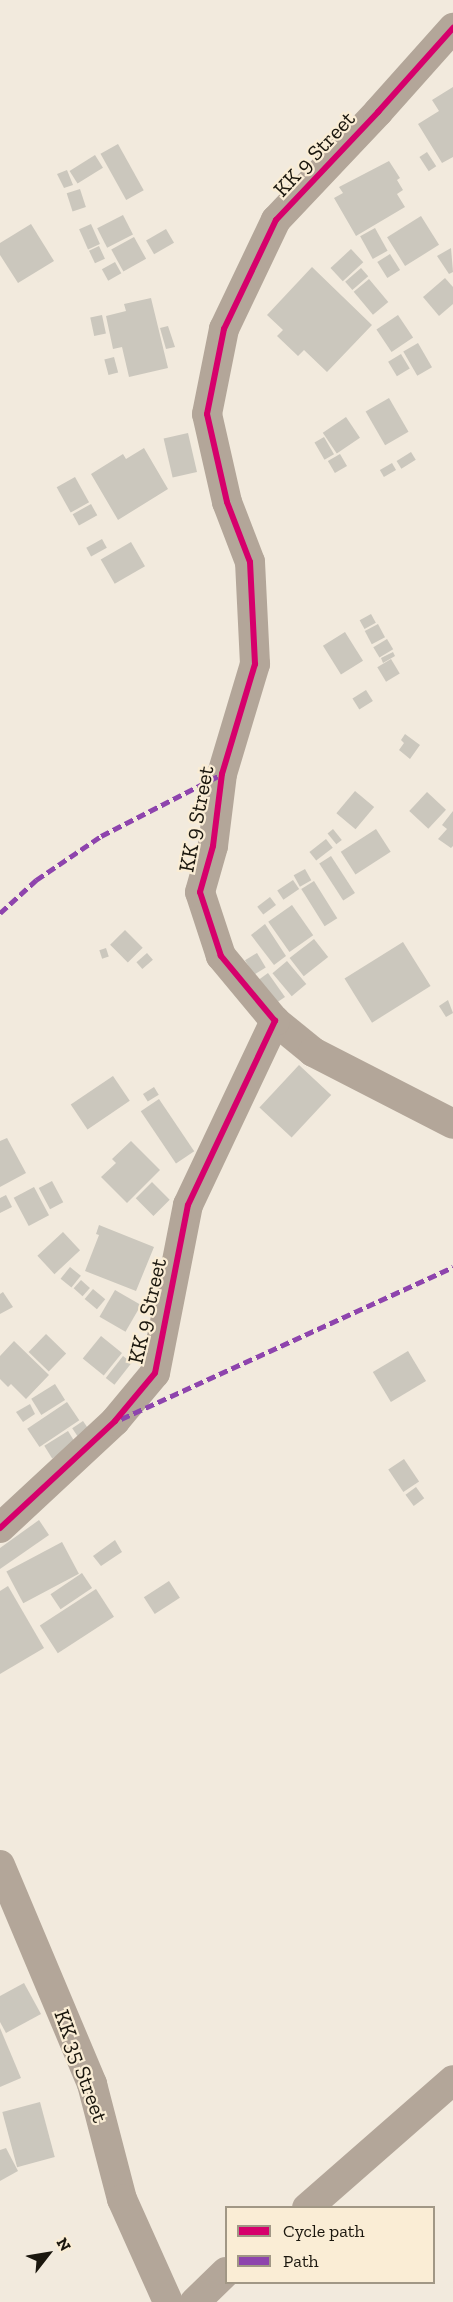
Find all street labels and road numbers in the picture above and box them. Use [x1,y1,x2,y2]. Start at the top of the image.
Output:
street label: KK 9 Street [268,106,360,202]
street label: KK 9 Street [173,764,219,874]
street label: KK 9 Street [122,1255,172,1367]
street label: KK 35 Street [48,2006,114,2126]

